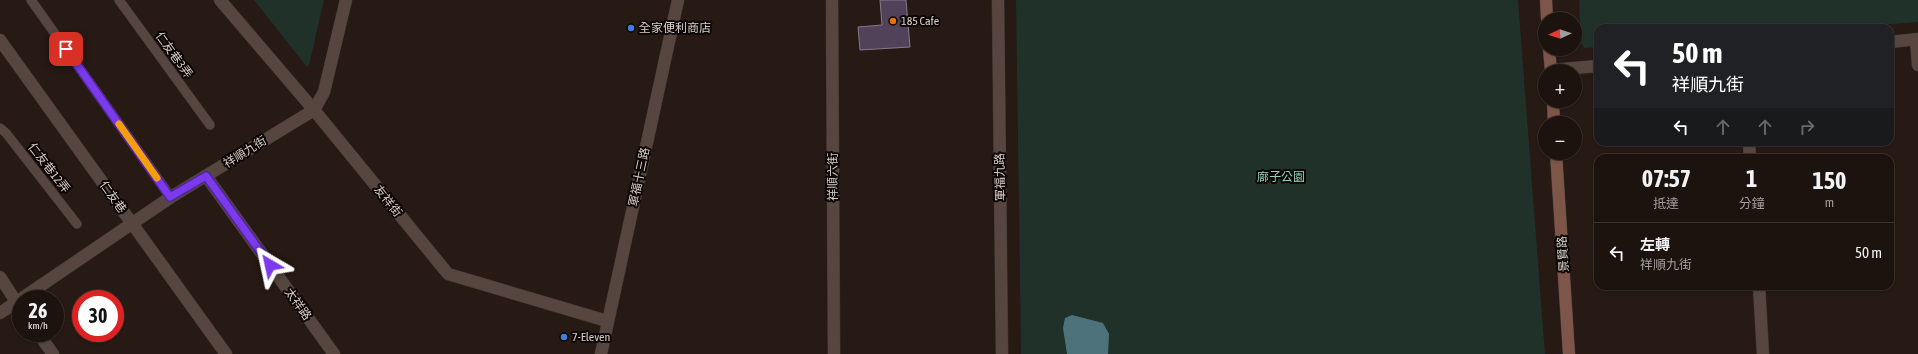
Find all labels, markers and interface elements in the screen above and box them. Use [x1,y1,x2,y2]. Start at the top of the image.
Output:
north arrow [1538,12,1582,56]
map controls [1538,12,1582,160]
place label: 185 Cafe [901,14,939,28]
marker: 185 Cafe [888,16,898,26]
place label: 全家便利商店 [639,21,711,35]
marker: 全家便利商店 [626,23,636,33]
street label: 仁友巷3弄 [153,29,195,81]
pin [49,32,83,66]
text: 50 m [1672,37,1722,69]
icon: arrive [55,38,77,60]
icon: left [1606,40,1658,92]
button: + [1538,64,1582,108]
text: 祥順九街 [1672,74,1744,95]
button: − [1538,116,1582,160]
icon: left [1670,116,1692,138]
icon: ahead [1712,116,1734,138]
icon: ahead [1754,116,1776,138]
icon: right [1796,116,1818,138]
street label: 祥順九街 [221,133,269,171]
street label: 仁友巷12弄 [25,140,73,196]
street label: 軍福十三路 [626,146,652,208]
street label: 祥順六街 [826,153,840,201]
street label: 軍福九路 [993,153,1007,201]
text: 07:57 [1642,165,1691,192]
text: 1 [1746,165,1757,192]
text: 150 [1812,167,1846,194]
park label: 廍子公園 [1257,170,1305,184]
street label: 仁友巷 [97,178,129,216]
street label: 友祥街 [371,183,405,219]
text: m [1825,195,1834,210]
text: 抵達 [1653,196,1679,211]
text: 分鐘 [1739,196,1765,211]
street label: 景賢路 [1555,236,1571,272]
text: 左轉 [1640,236,1670,253]
icon: left [1606,242,1628,264]
position arrow [249,244,291,286]
text: 50 m [1855,244,1882,261]
text: 祥順九街 [1640,257,1692,272]
street label: 太祥路 [282,285,314,323]
speed limit sign: 30 [72,290,124,342]
text: 26 [29,299,47,322]
text: km/h [28,320,48,331]
place label: 7-Eleven [572,330,610,344]
marker: 7-Eleven [559,332,569,342]

